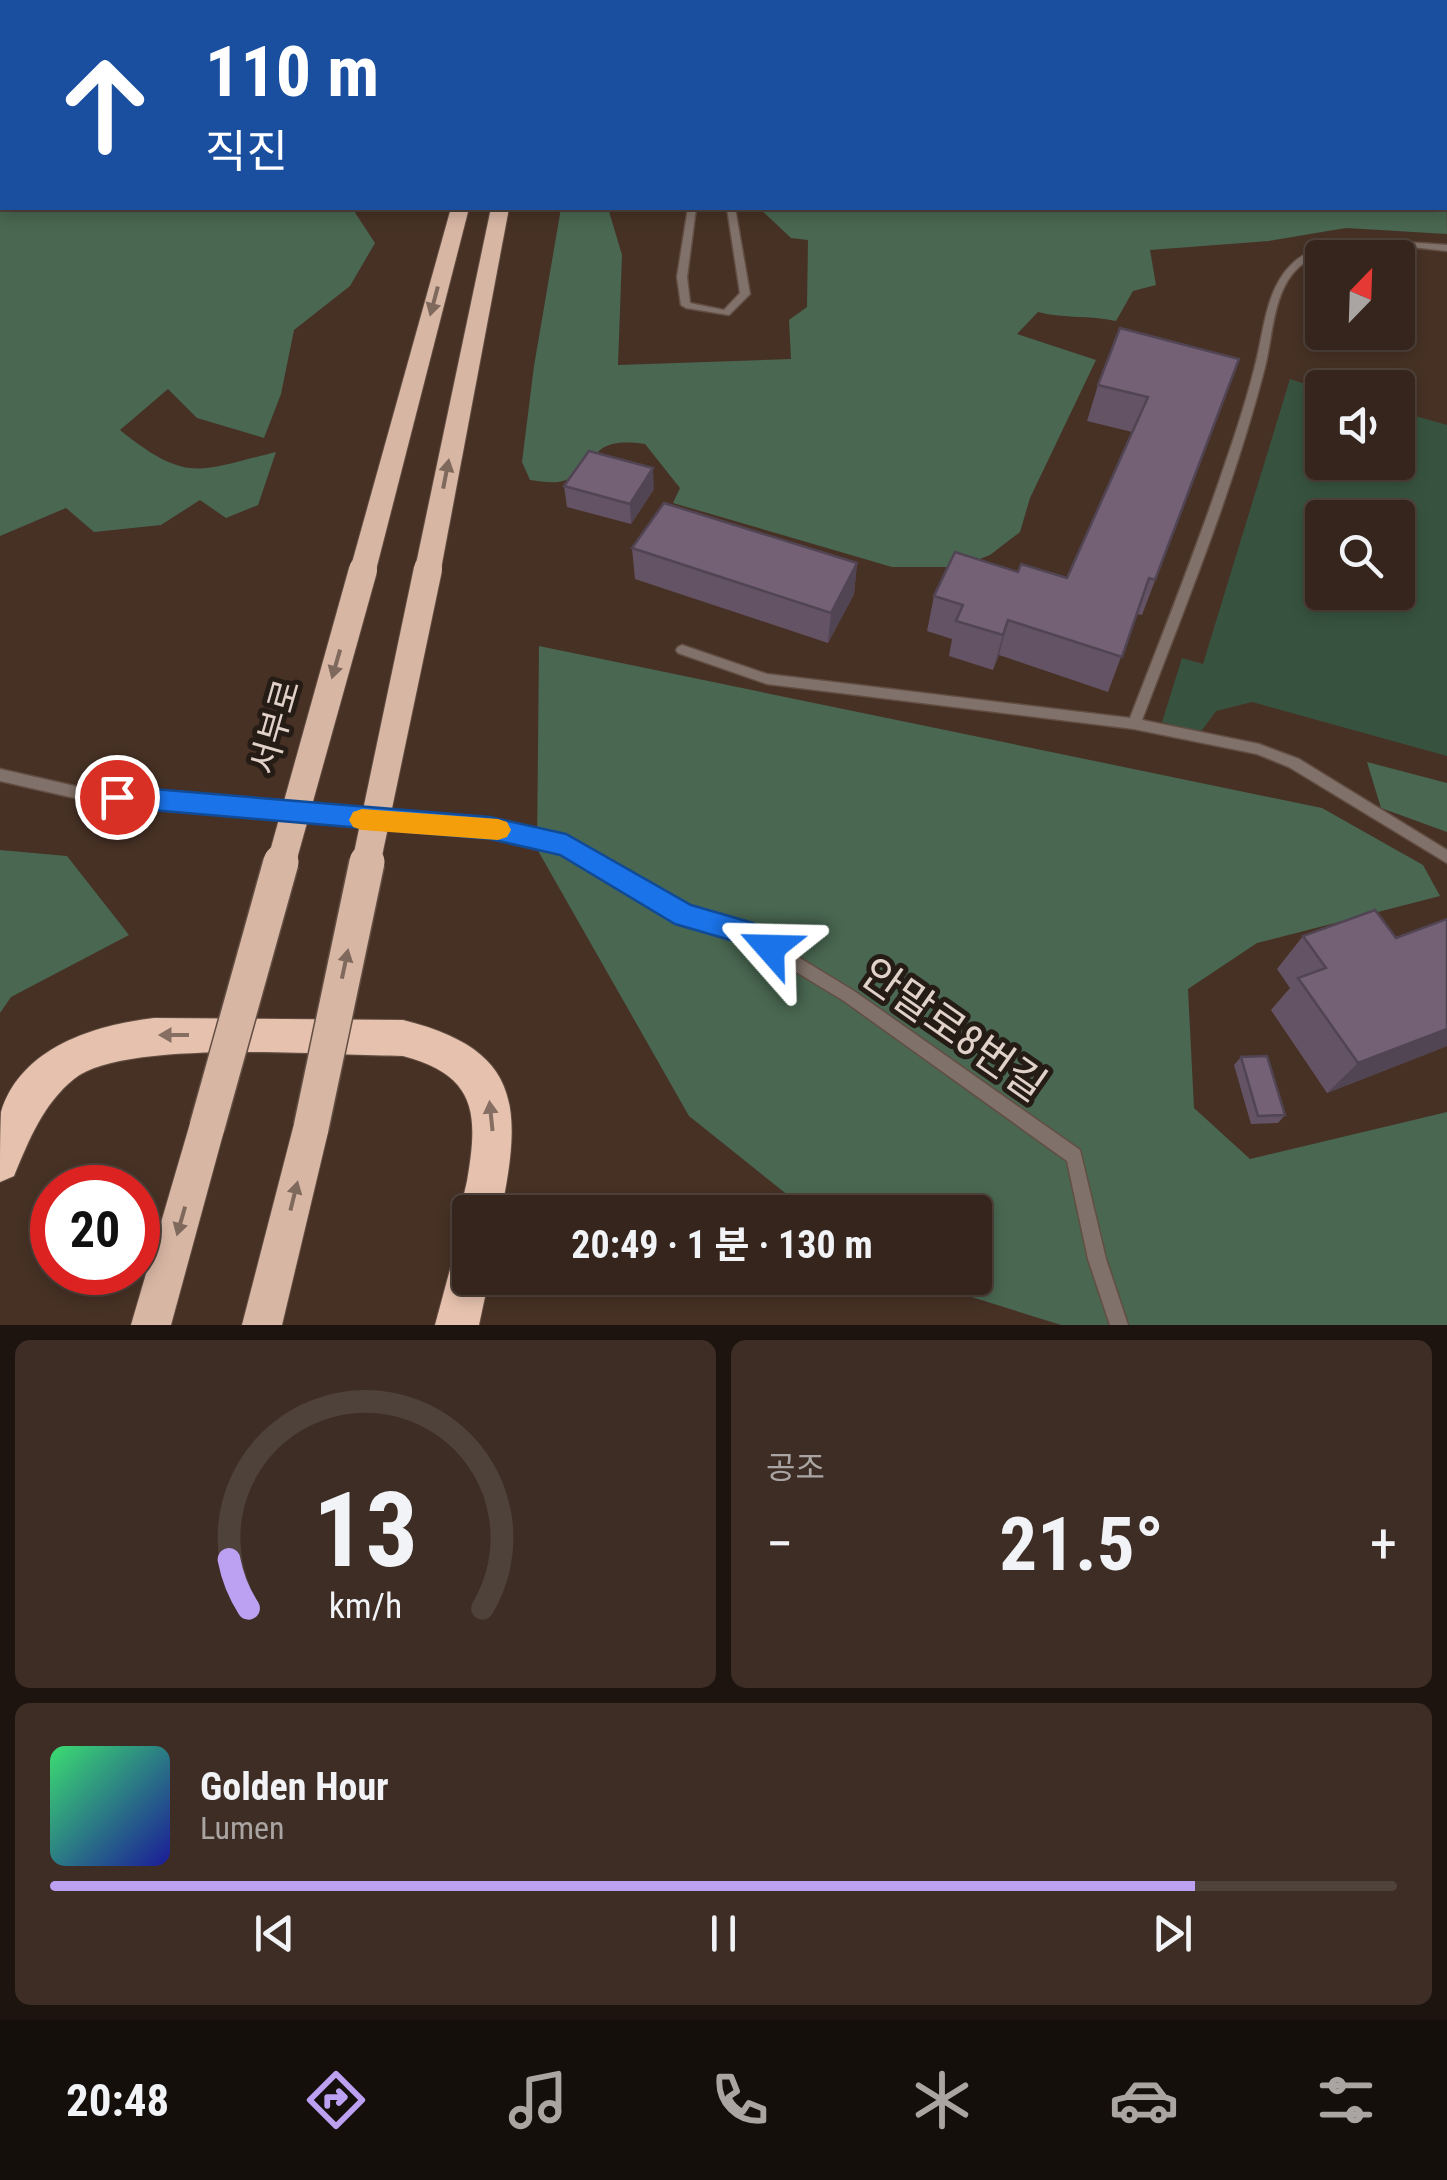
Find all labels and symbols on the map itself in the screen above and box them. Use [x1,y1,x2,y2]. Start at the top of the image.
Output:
north arrow [1305,240,1415,350]
one-way arrow [425,286,441,317]
one-way arrow [439,457,454,489]
one-way arrow [328,649,344,680]
street label: 서부로 [242,675,309,779]
pin [75,755,160,840]
position arrow [718,896,822,1000]
one-way arrow [338,948,353,979]
street label: 안말로8번길 [852,948,1055,1111]
one-way arrow [158,1027,190,1043]
one-way arrow [483,1100,499,1132]
speed limit sign: 20 [30,1165,160,1295]
one-way arrow [286,1180,302,1211]
one-way arrow [172,1206,188,1237]

